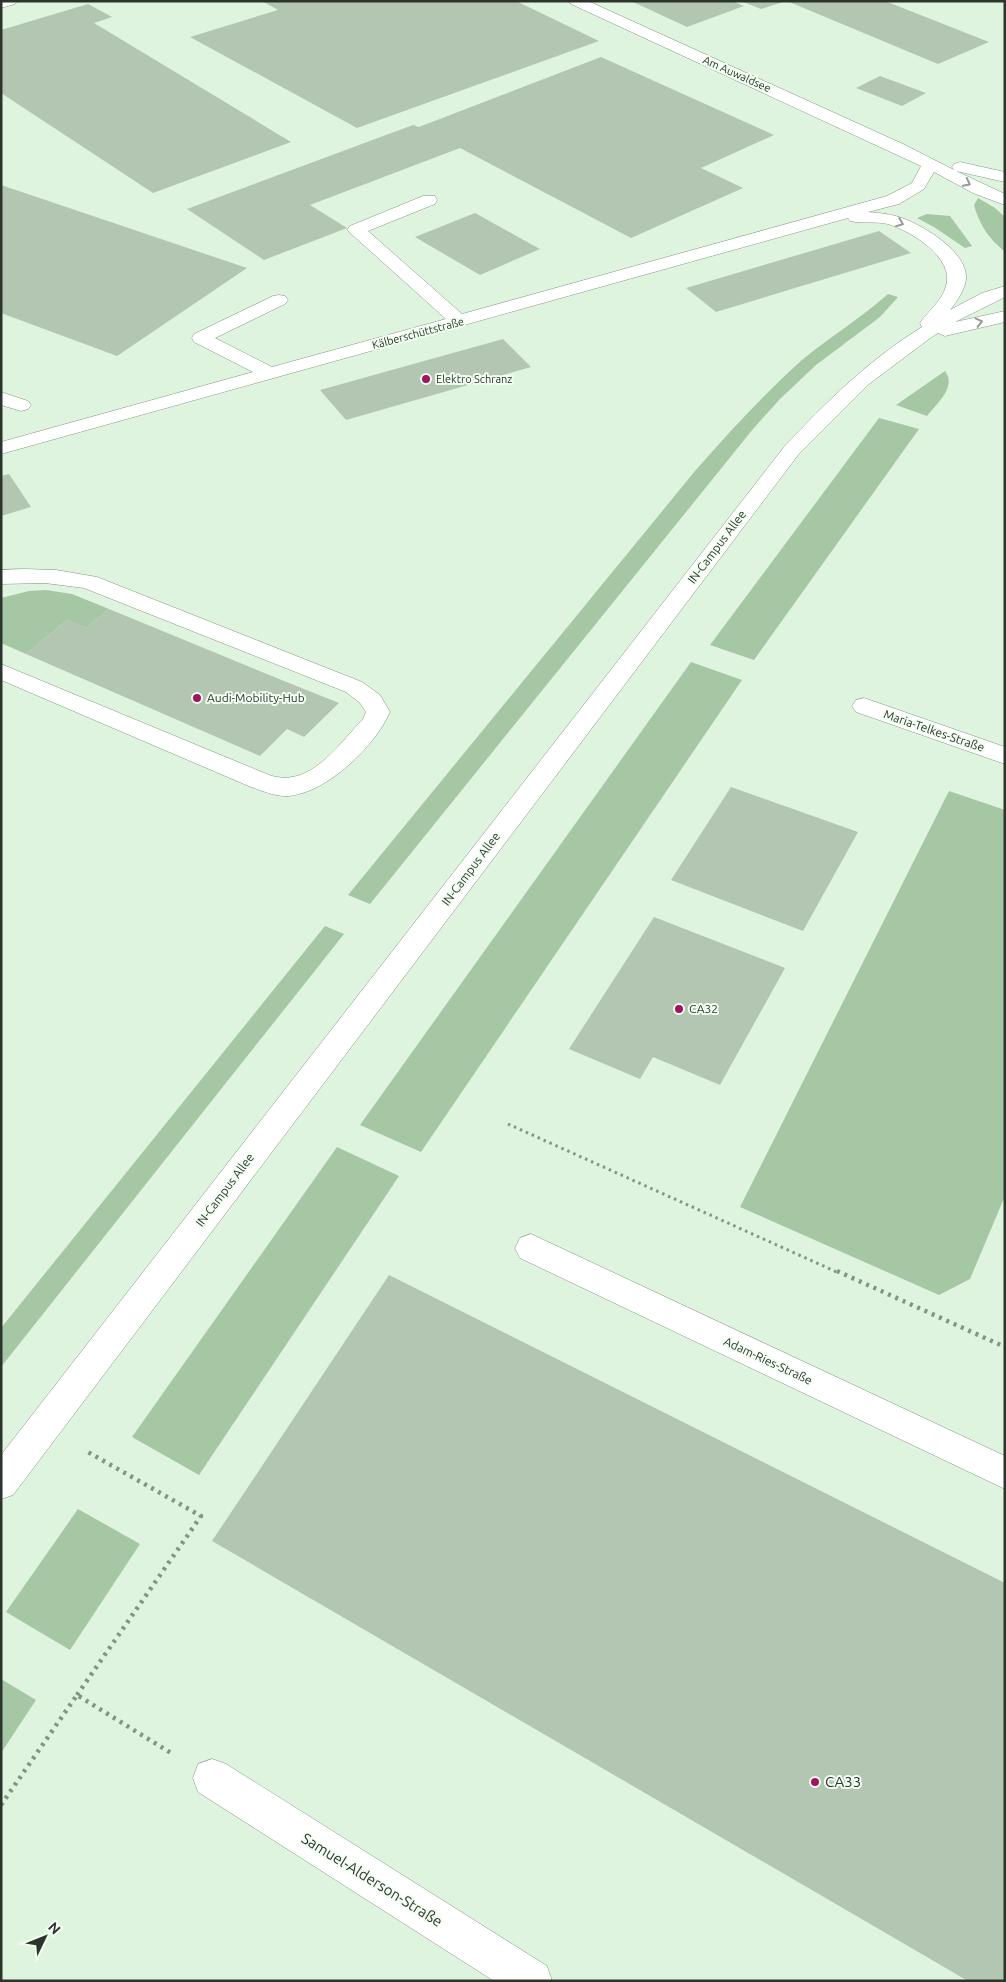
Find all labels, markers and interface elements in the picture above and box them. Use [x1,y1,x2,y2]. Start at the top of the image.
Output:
street label: Am Auwaldsee [701,54,773,94]
one-way arrow [962,177,971,187]
one-way arrow [895,217,904,228]
street label: Kälberschüttstraße [371,315,465,351]
one-way arrow [974,317,983,328]
marker: Elektro Schranz [420,373,432,385]
place label: Elektro Schranz [436,373,512,385]
street label: IN-Campus Allee [685,508,748,586]
place label: Audi-Mobility-Hub [207,691,305,704]
marker: Audi-Mobility-Hub [191,692,203,704]
street label: Maria-Telkes-Straße [882,707,986,754]
street label: IN-Campus Allee [439,830,502,908]
place label: CA32 [689,1002,718,1015]
marker: CA32 [673,1003,685,1015]
street label: IN-Campus Allee [193,1151,256,1229]
street label: Adam-Ries-Straße [722,1334,814,1387]
place label: CA33 [825,1773,861,1790]
marker: CA33 [809,1776,821,1788]
street label: Samuel-Alderson-Straße [299,1829,446,1930]
north arrow [20,1912,70,1962]
text: N [45,1919,64,1937]

